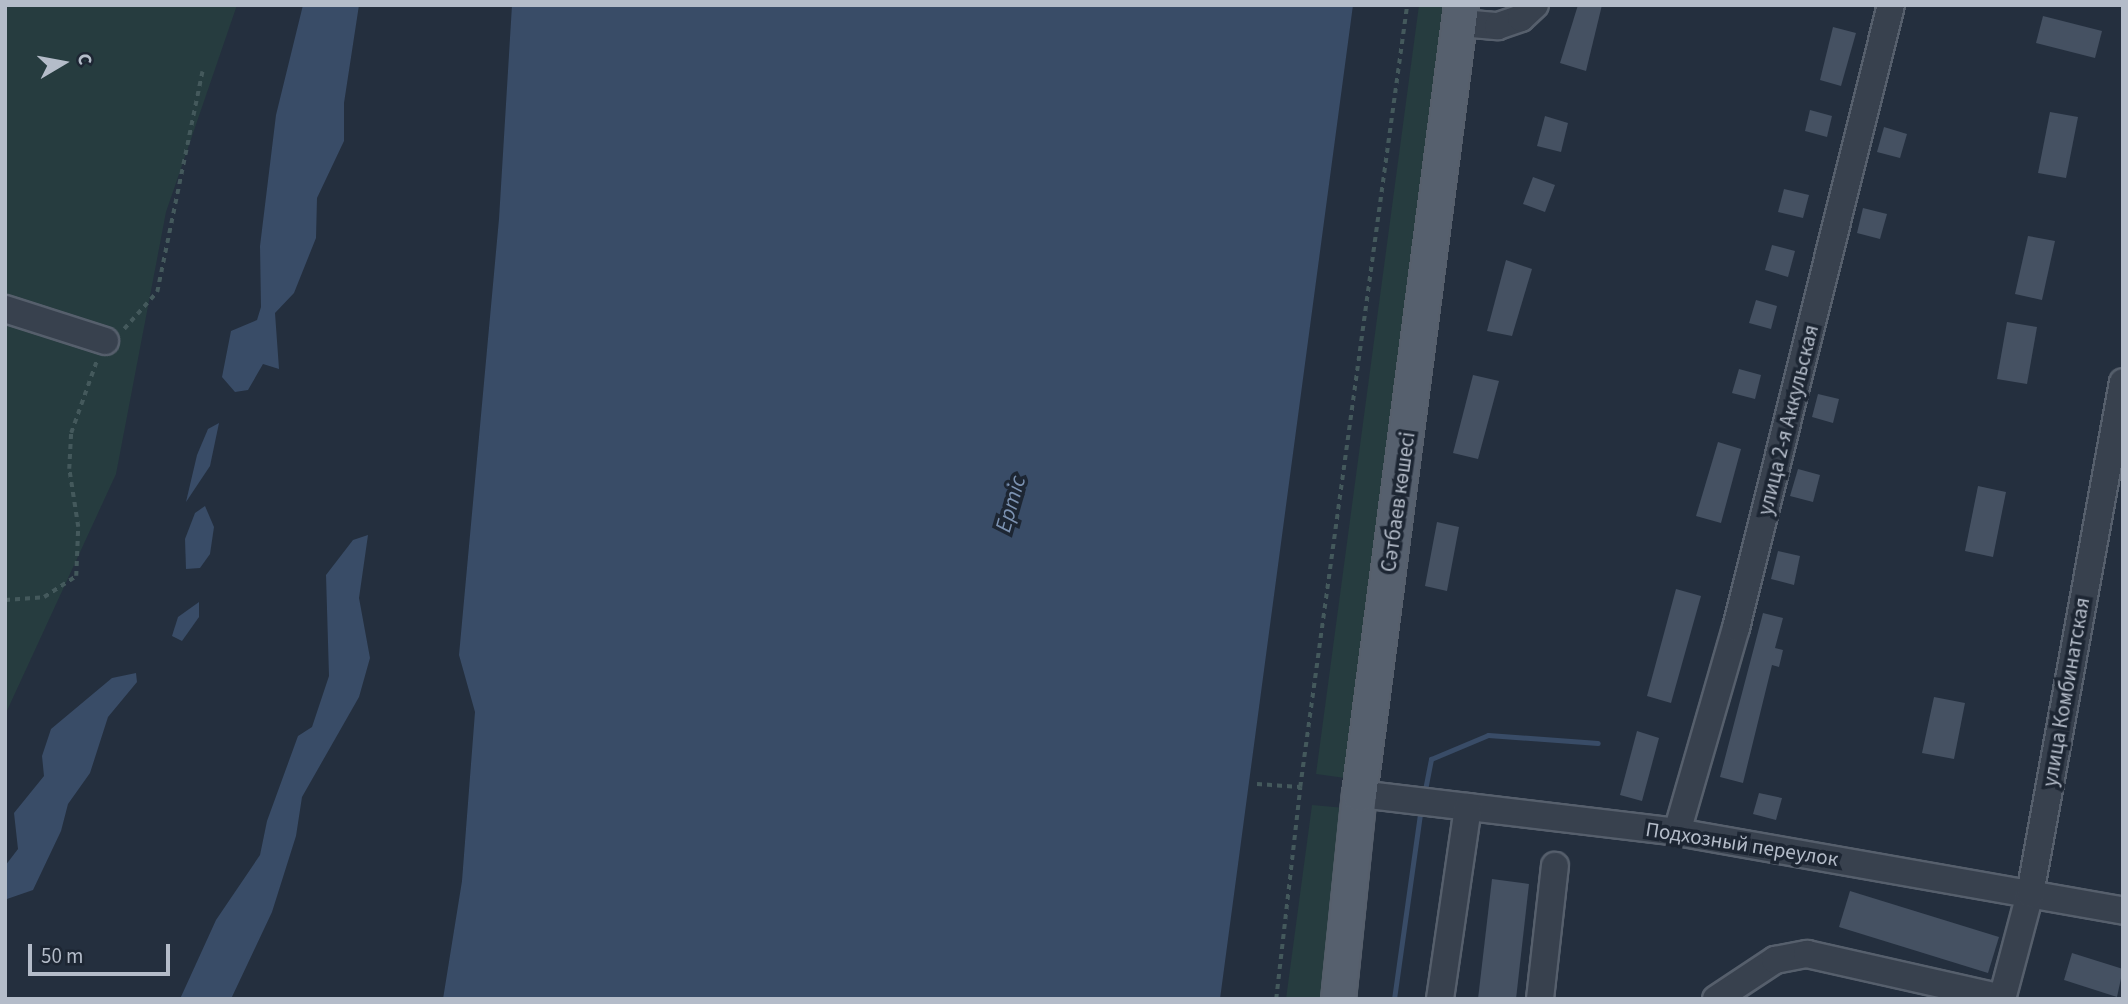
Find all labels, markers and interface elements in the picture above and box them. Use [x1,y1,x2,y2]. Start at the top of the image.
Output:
north arrow [28,28,98,98]
text: С [70,51,98,67]
street label: улица 2-я Аккульская [1752,322,1824,518]
street label: Сәтбаев көшесі [1376,430,1420,574]
water label: Ертіс [990,472,1032,536]
street label: улица Комбинатская [2037,595,2095,789]
street label: Подхозный переулок [1644,816,1840,872]
scale bar [32,930,173,974]
text: 50 m [41,941,83,971]

